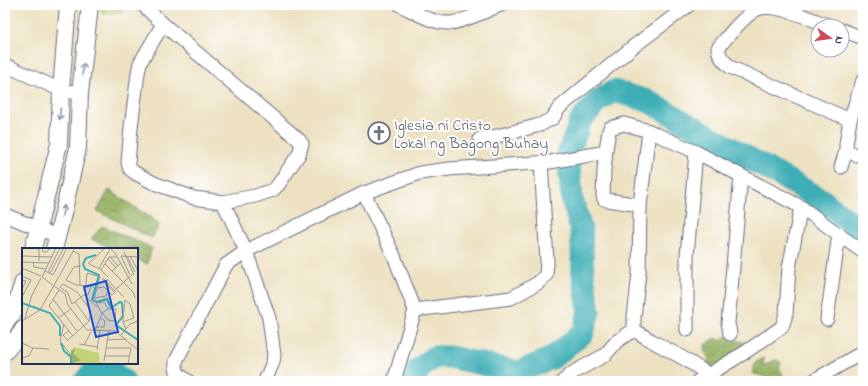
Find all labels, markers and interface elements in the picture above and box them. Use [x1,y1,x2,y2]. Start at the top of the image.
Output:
north arrow [810,18,850,58]
text: N [830,35,847,46]
one-way arrow [79,63,86,76]
one-way arrow [56,107,64,120]
place label: Iglesia ni Cristo Lokal ng Bagong Buhay [394,114,548,156]
church icon: Iglesia ni Cristo Lokal ng Bagong Buhay [366,120,392,146]
one-way arrow [60,205,68,218]
inset map [22,248,138,364]

